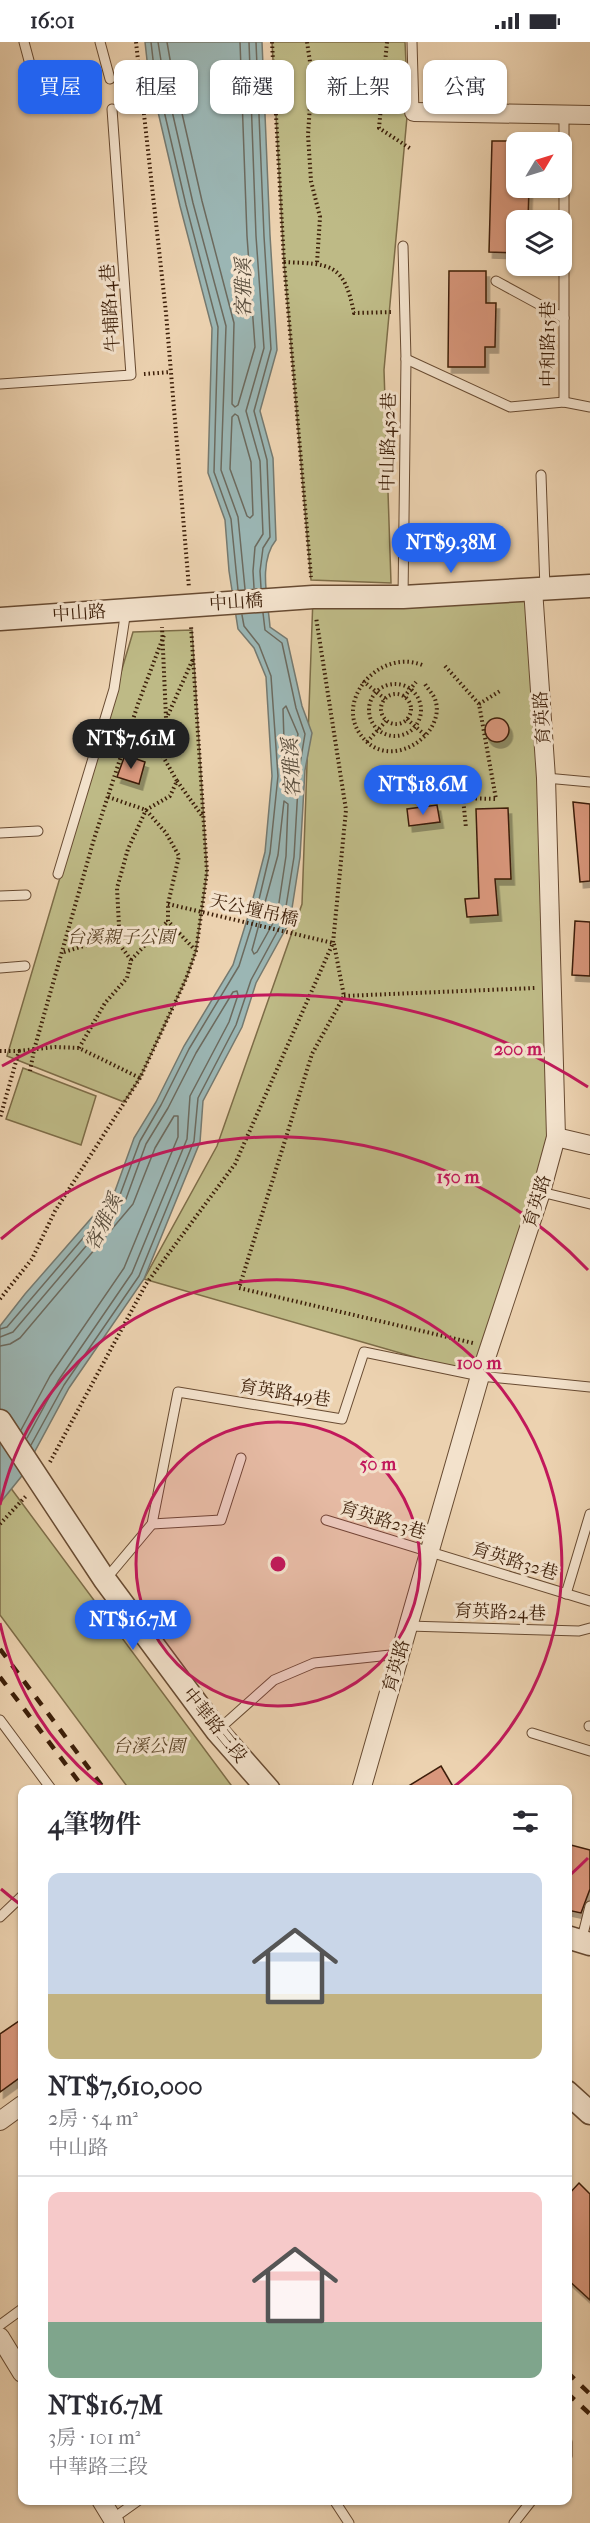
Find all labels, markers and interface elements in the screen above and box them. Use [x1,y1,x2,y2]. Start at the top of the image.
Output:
text: 16:01 [30,8,75,34]
chip: 買屋 [18,60,102,114]
chip: 租屋 [114,60,198,114]
chip: 篩選 [210,60,294,114]
chip: 新上架 [306,60,411,114]
chip: 公寓 [423,60,507,114]
north arrow [506,132,572,198]
map controls [506,132,572,276]
button: layers [506,210,572,276]
water label: 客雅溪 [232,256,255,318]
street label: 牛埔路14巷 [97,263,124,353]
street label: 中和路15巷 [538,301,559,387]
street label: 中山路452巷 [377,392,400,492]
pin: NT$9.38M [389,523,513,574]
text: NT$9.38M [406,531,496,554]
street label: 中山橋 [208,590,264,615]
street label: 中山路 [51,601,107,626]
street label: 育英路 [530,690,555,746]
pin: NT$7.61M [69,719,193,770]
text: NT$7.61M [87,727,176,750]
water label: 客雅溪 [278,735,305,799]
pin: NT$18.6M [361,765,485,816]
text: NT$18.6M [378,773,468,796]
street label: 天公壇吊橋 [208,890,300,931]
park label: 台溪親子公園 [67,927,178,948]
text: 200 m [494,1039,543,1060]
text: 150 m [437,1167,480,1188]
street label: 育英路 [520,1172,555,1230]
water label: 客雅溪 [80,1188,128,1254]
text: 100 m [456,1353,503,1374]
street label: 育英路49巷 [238,1376,332,1411]
text: 50 m [360,1454,397,1475]
street label: 育英路23巷 [337,1497,428,1543]
street label: 育英路32巷 [469,1538,560,1584]
centre of rings [268,1554,288,1574]
pin: NT$16.7M [71,1600,195,1651]
street label: 育英路24巷 [454,1600,546,1625]
text: NT$16.7M [89,1608,177,1631]
street label: 育英路 [379,1637,414,1695]
street label: 中華路三段 [178,1684,251,1767]
park label: 台溪公園 [113,1736,188,1757]
icon: filters [509,1805,542,1838]
text: 4筆物件 [48,1809,141,1840]
icon: home [241,1912,349,2020]
text: NT$7,610,000 [48,2071,203,2102]
text: 2房 · 54 m² [48,2107,138,2130]
text: 中山路 [48,2136,108,2159]
icon: home [241,2231,349,2339]
text: NT$16.7M [48,2390,163,2421]
text: 3房 · 101 m² [48,2426,140,2449]
text: 中華路三段 [48,2455,148,2478]

